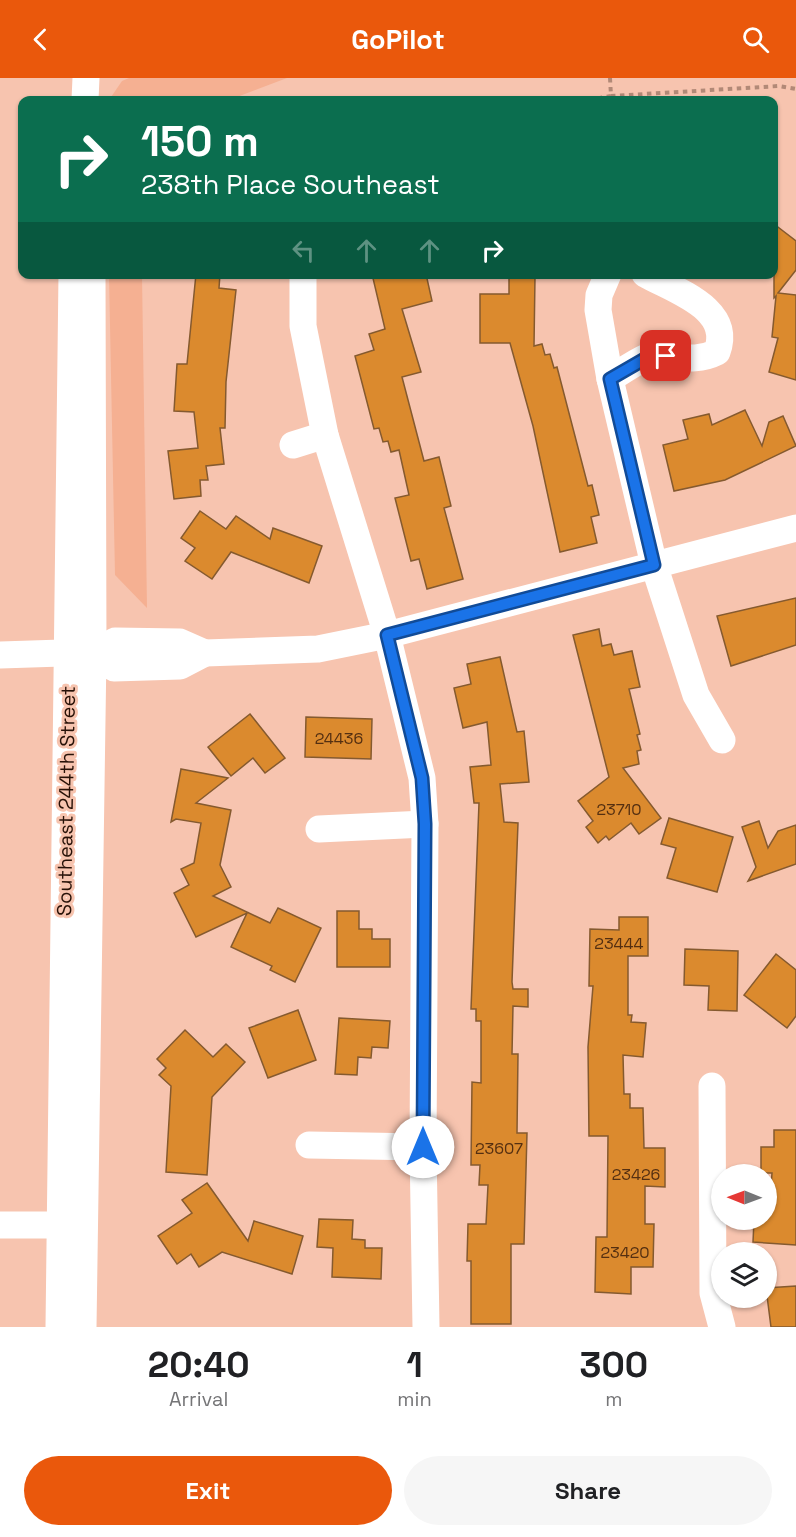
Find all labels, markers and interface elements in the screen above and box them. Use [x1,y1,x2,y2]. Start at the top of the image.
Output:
text: GoPilot [351,22,445,57]
icon: back [24,23,57,56]
icon: search [739,23,772,56]
text: 150 m [141,115,259,168]
icon: right [42,120,120,198]
text: 238th Place Southeast [141,167,440,202]
icon: left [287,234,320,267]
icon: ahead [350,234,383,267]
icon: ahead [413,234,446,267]
icon: right [476,234,509,267]
pin [640,330,691,381]
icon: arrive [649,339,682,372]
street label: Southeast 244th Street [51,686,81,916]
house number: 24436 [315,728,363,749]
house number: 23710 [596,799,642,820]
house number: 23444 [594,933,644,954]
position arrow [391,1115,455,1179]
house number: 23607 [475,1138,523,1159]
house number: 23426 [612,1164,660,1185]
north arrow [711,1164,777,1230]
map controls [711,1164,777,1308]
house number: 23420 [600,1242,650,1263]
button: layers [711,1242,777,1308]
text: 20:40 [148,1342,250,1388]
text: 1 [406,1342,423,1388]
text: 300 [580,1342,648,1388]
text: Arrival [169,1386,228,1412]
text: min [397,1386,432,1412]
text: m [605,1386,622,1412]
button: Exit [24,1456,392,1525]
button: Share [404,1456,772,1525]

